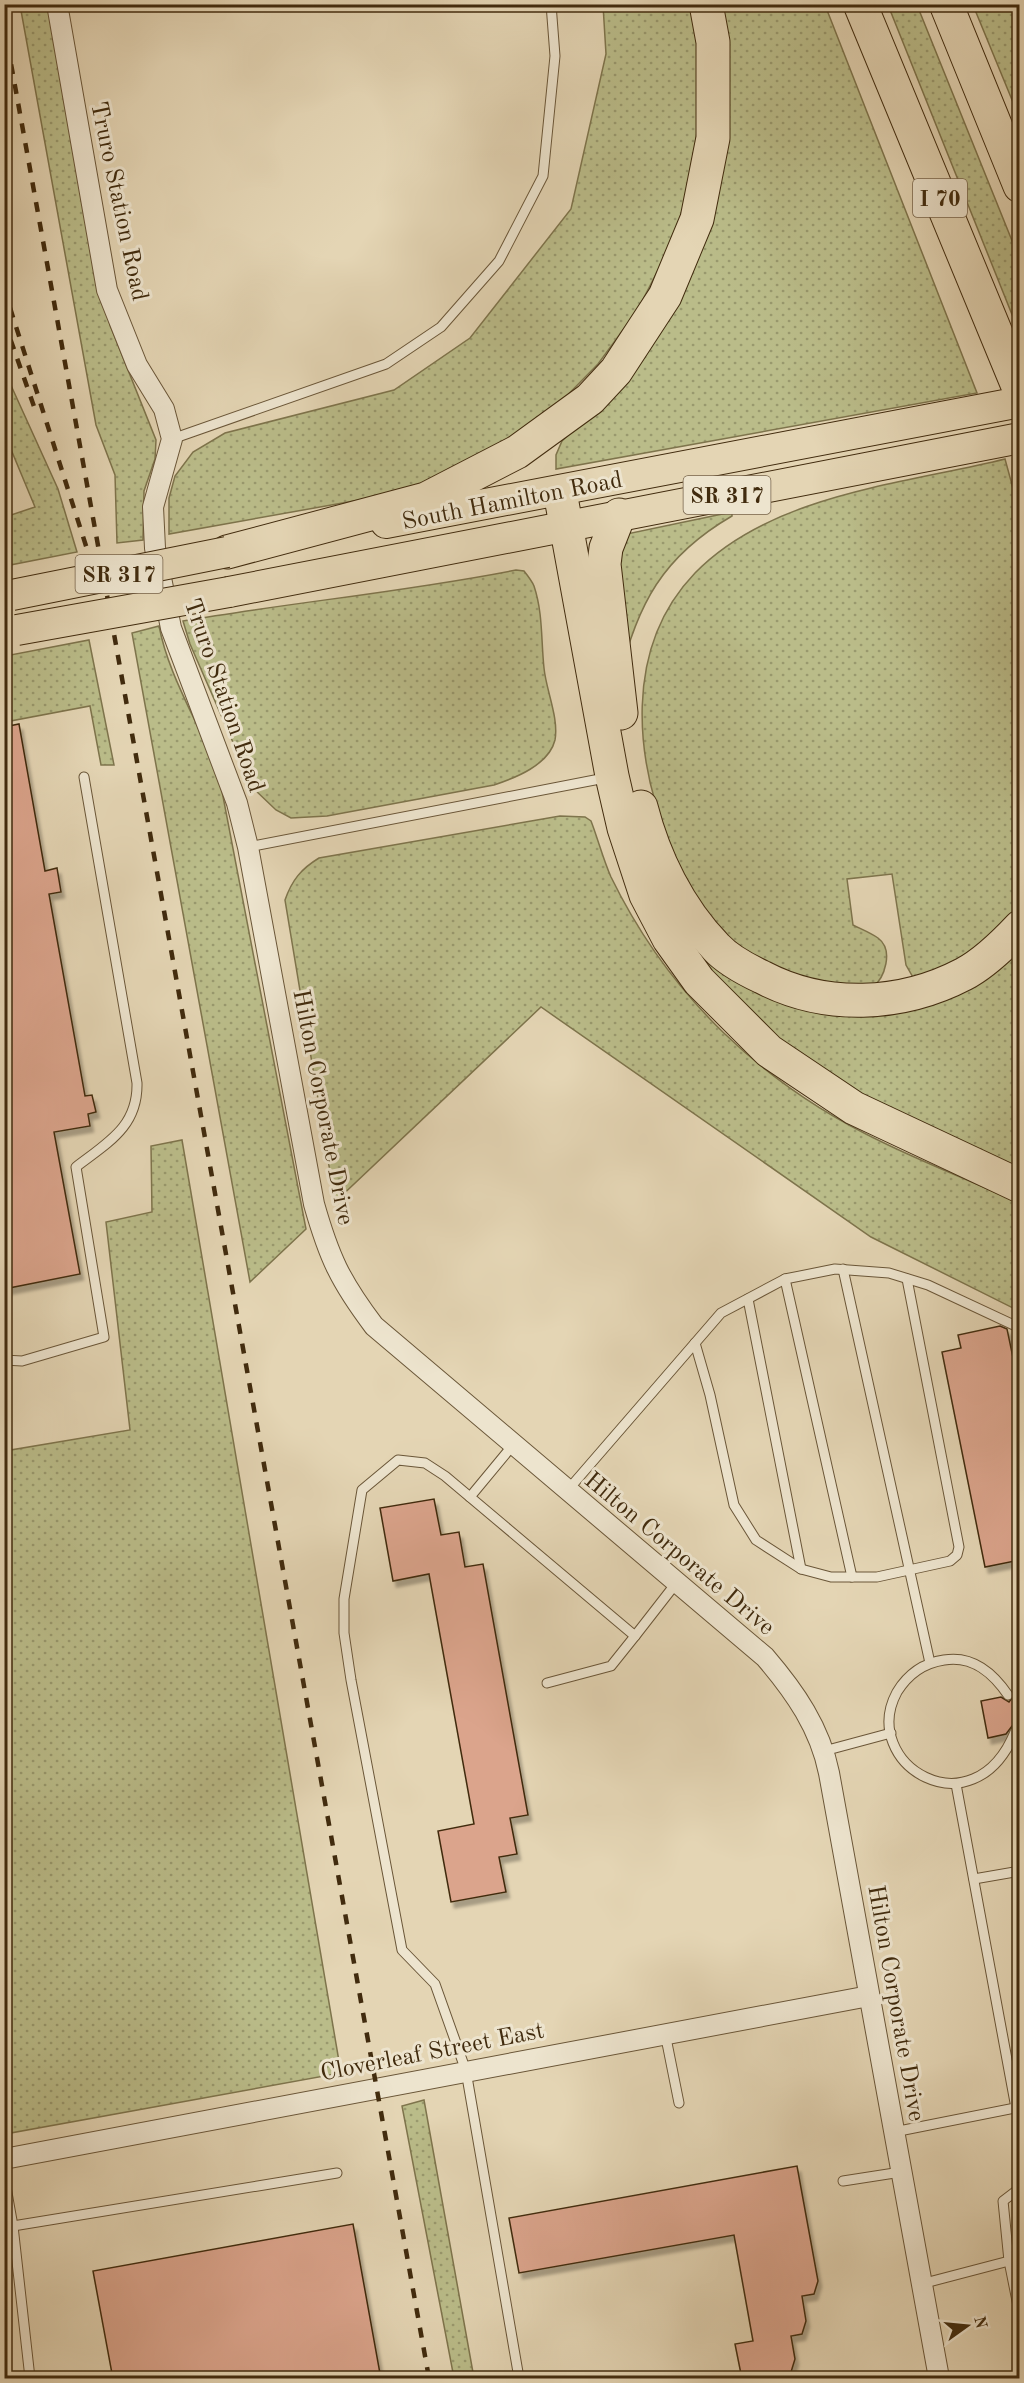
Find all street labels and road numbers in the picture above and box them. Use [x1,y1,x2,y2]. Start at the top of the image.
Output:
street label: Truro Station Road [85,99,151,303]
road number: I 70 [913,179,967,217]
street label: South Hamilton Road [400,469,625,535]
road number: SR 317 [684,476,771,514]
road number: SR 317 [76,555,162,593]
street label: Truro Station Road [179,596,268,796]
street label: Hilton Corporate Drive [287,988,357,1227]
street label: Hilton Corporate Drive [579,1468,778,1641]
street label: Hilton Corporate Drive [862,1883,928,2123]
street label: Cloverleaf Street East [318,2019,546,2086]

